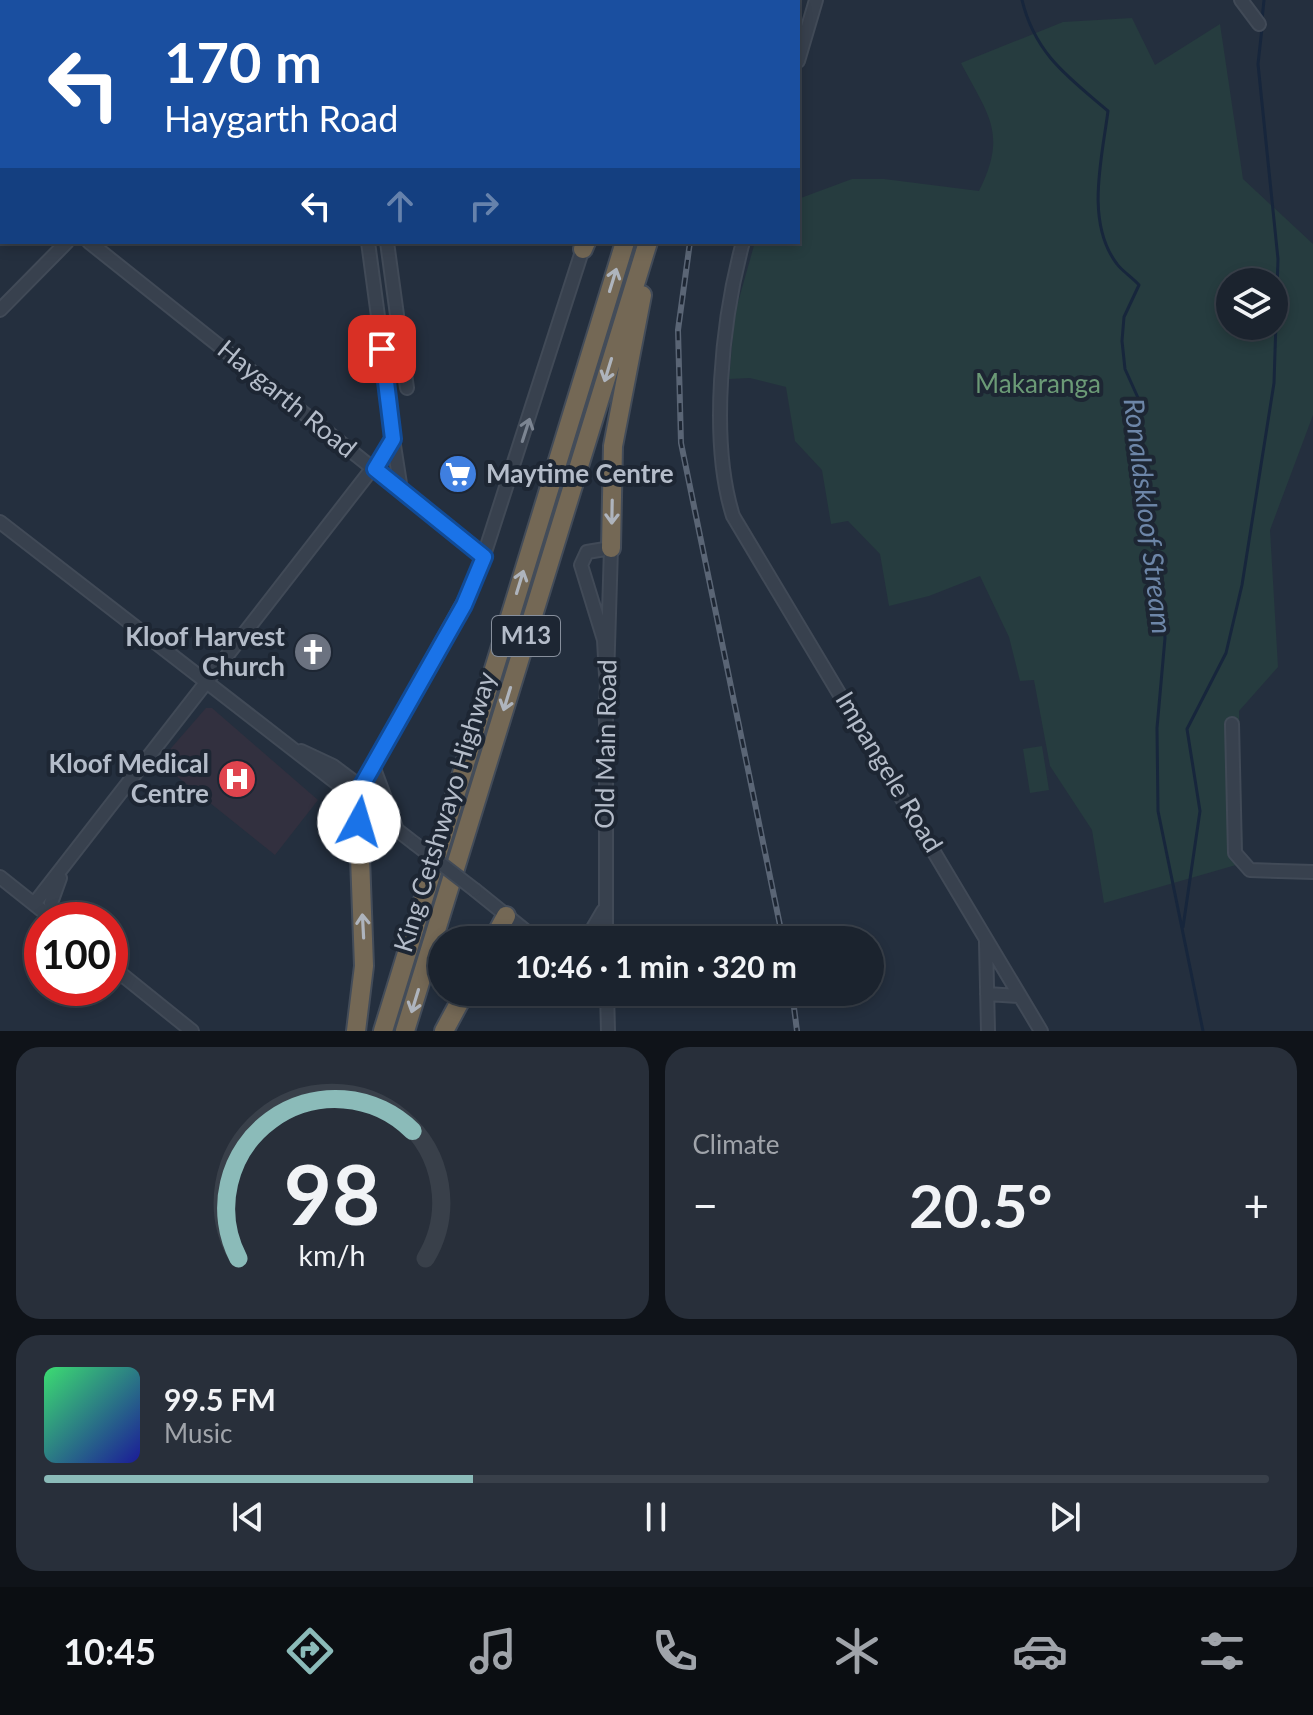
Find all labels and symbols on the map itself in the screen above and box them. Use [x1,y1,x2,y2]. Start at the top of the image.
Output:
one-way arrow [606,267,621,293]
pin [348,315,416,383]
street label: Haygarth Road [212,333,363,464]
one-way arrow [600,357,614,382]
park label: Makaranga [975,367,1101,399]
water label: Ronaldskloof Stream [1118,396,1180,636]
one-way arrow [520,417,535,442]
supermarket icon: Maytime Centre [437,453,479,495]
place label: Maytime Centre [486,457,674,489]
one-way arrow [604,498,619,525]
one-way arrow [513,569,528,595]
road number: M13 [492,616,560,656]
place label: Kloof Harvest Church [125,620,285,682]
church icon: Kloof Harvest Church [292,631,334,673]
street label: Old Main Road [588,659,622,829]
street label: King Cetshwayo Highway [386,667,502,956]
one-way arrow [499,685,514,711]
street label: Impangele Road [829,685,950,858]
place label: Kloof Medical Centre [48,747,209,809]
hospital icon: Kloof Medical Centre [216,758,258,800]
position arrow [317,780,401,864]
speed limit sign: 100 [24,902,128,1006]
one-way arrow [355,913,370,940]
one-way arrow [406,988,421,1013]

